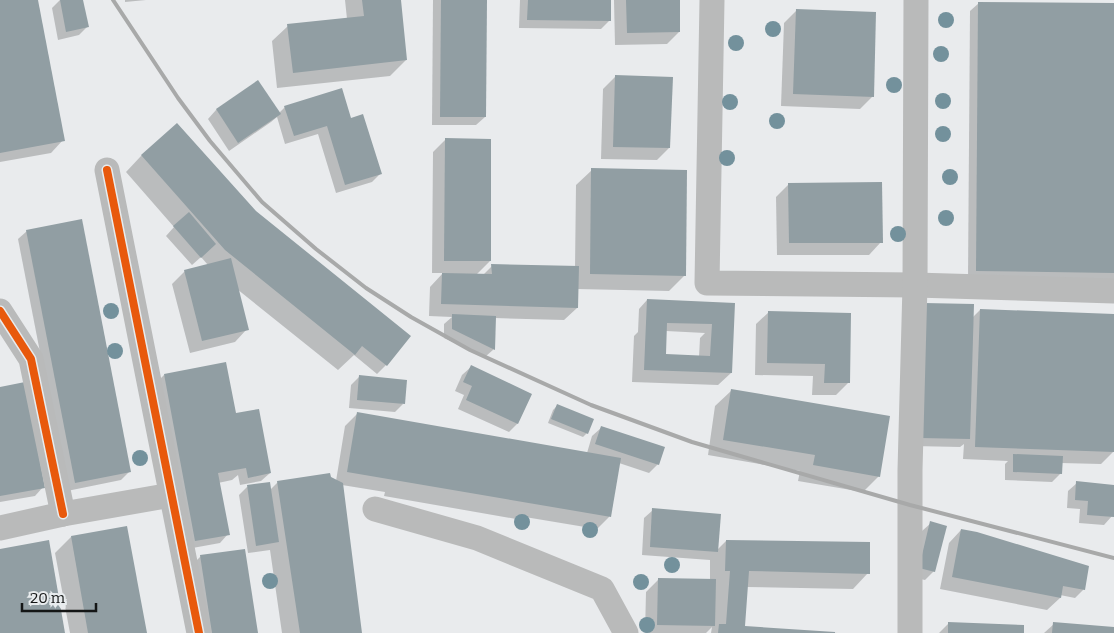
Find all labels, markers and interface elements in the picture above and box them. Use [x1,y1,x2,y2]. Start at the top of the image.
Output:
scale bar [22,580,96,612]
text: 20 m [30,589,66,607]

